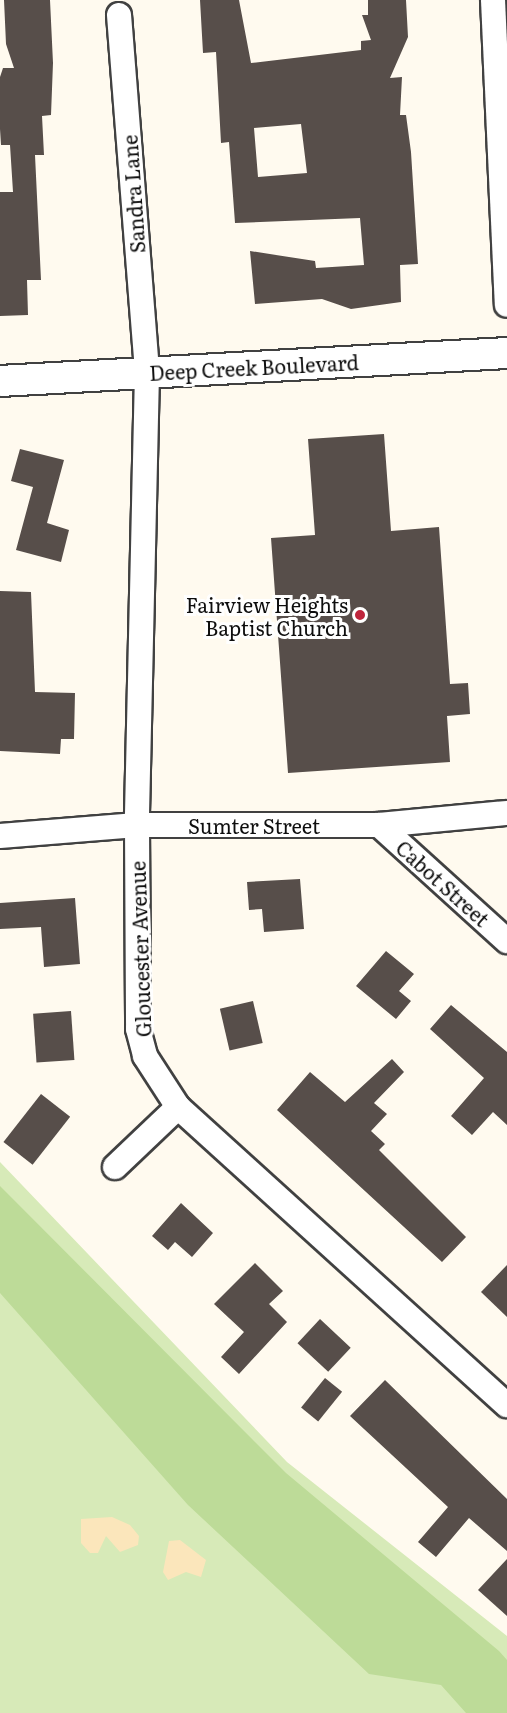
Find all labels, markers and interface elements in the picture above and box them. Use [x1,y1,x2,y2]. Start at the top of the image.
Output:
street label: Sandra Lane [117,134,149,254]
street label: Deep Creek Boulevard [149,350,359,384]
place label: Fairview Heights Baptist Church [186,592,348,639]
marker: Fairview Heights Baptist Church [353,608,367,622]
street label: Sumter Street [188,813,320,837]
street label: Cabot Street [392,835,494,931]
street label: Gloucester Avenue [125,860,155,1038]

